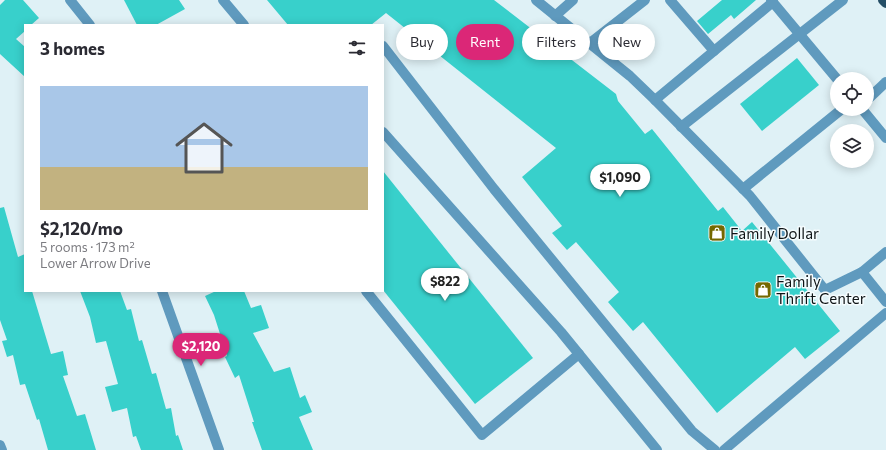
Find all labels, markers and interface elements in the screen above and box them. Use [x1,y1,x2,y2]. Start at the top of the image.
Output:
chip: Buy [396,24,448,60]
chip: Rent [456,24,514,60]
chip: Filters [522,24,590,60]
chip: New [598,24,655,60]
icon: filters [346,37,368,59]
text: 3 homes [40,38,105,59]
map controls [830,72,874,168]
button: locate [830,72,874,116]
icon: home [168,112,240,184]
button: layers [830,124,874,168]
pin: $1,090 [587,164,653,198]
text: $1,090 [599,169,641,185]
text: $2,120/mo [40,218,123,239]
shop icon: Family Dollar [707,223,727,243]
place label: Family Dollar [730,224,819,242]
text: 5 rooms · 173 m² [40,239,135,255]
text: Lower Arrow Drive [40,255,151,271]
pin: $822 [421,268,469,302]
place label: Family Thrift Center [776,272,866,307]
text: $822 [430,273,460,289]
shop icon: Family Thrift Center [753,280,773,300]
pin: $2,120 [168,333,234,367]
text: $2,120 [182,338,221,354]

